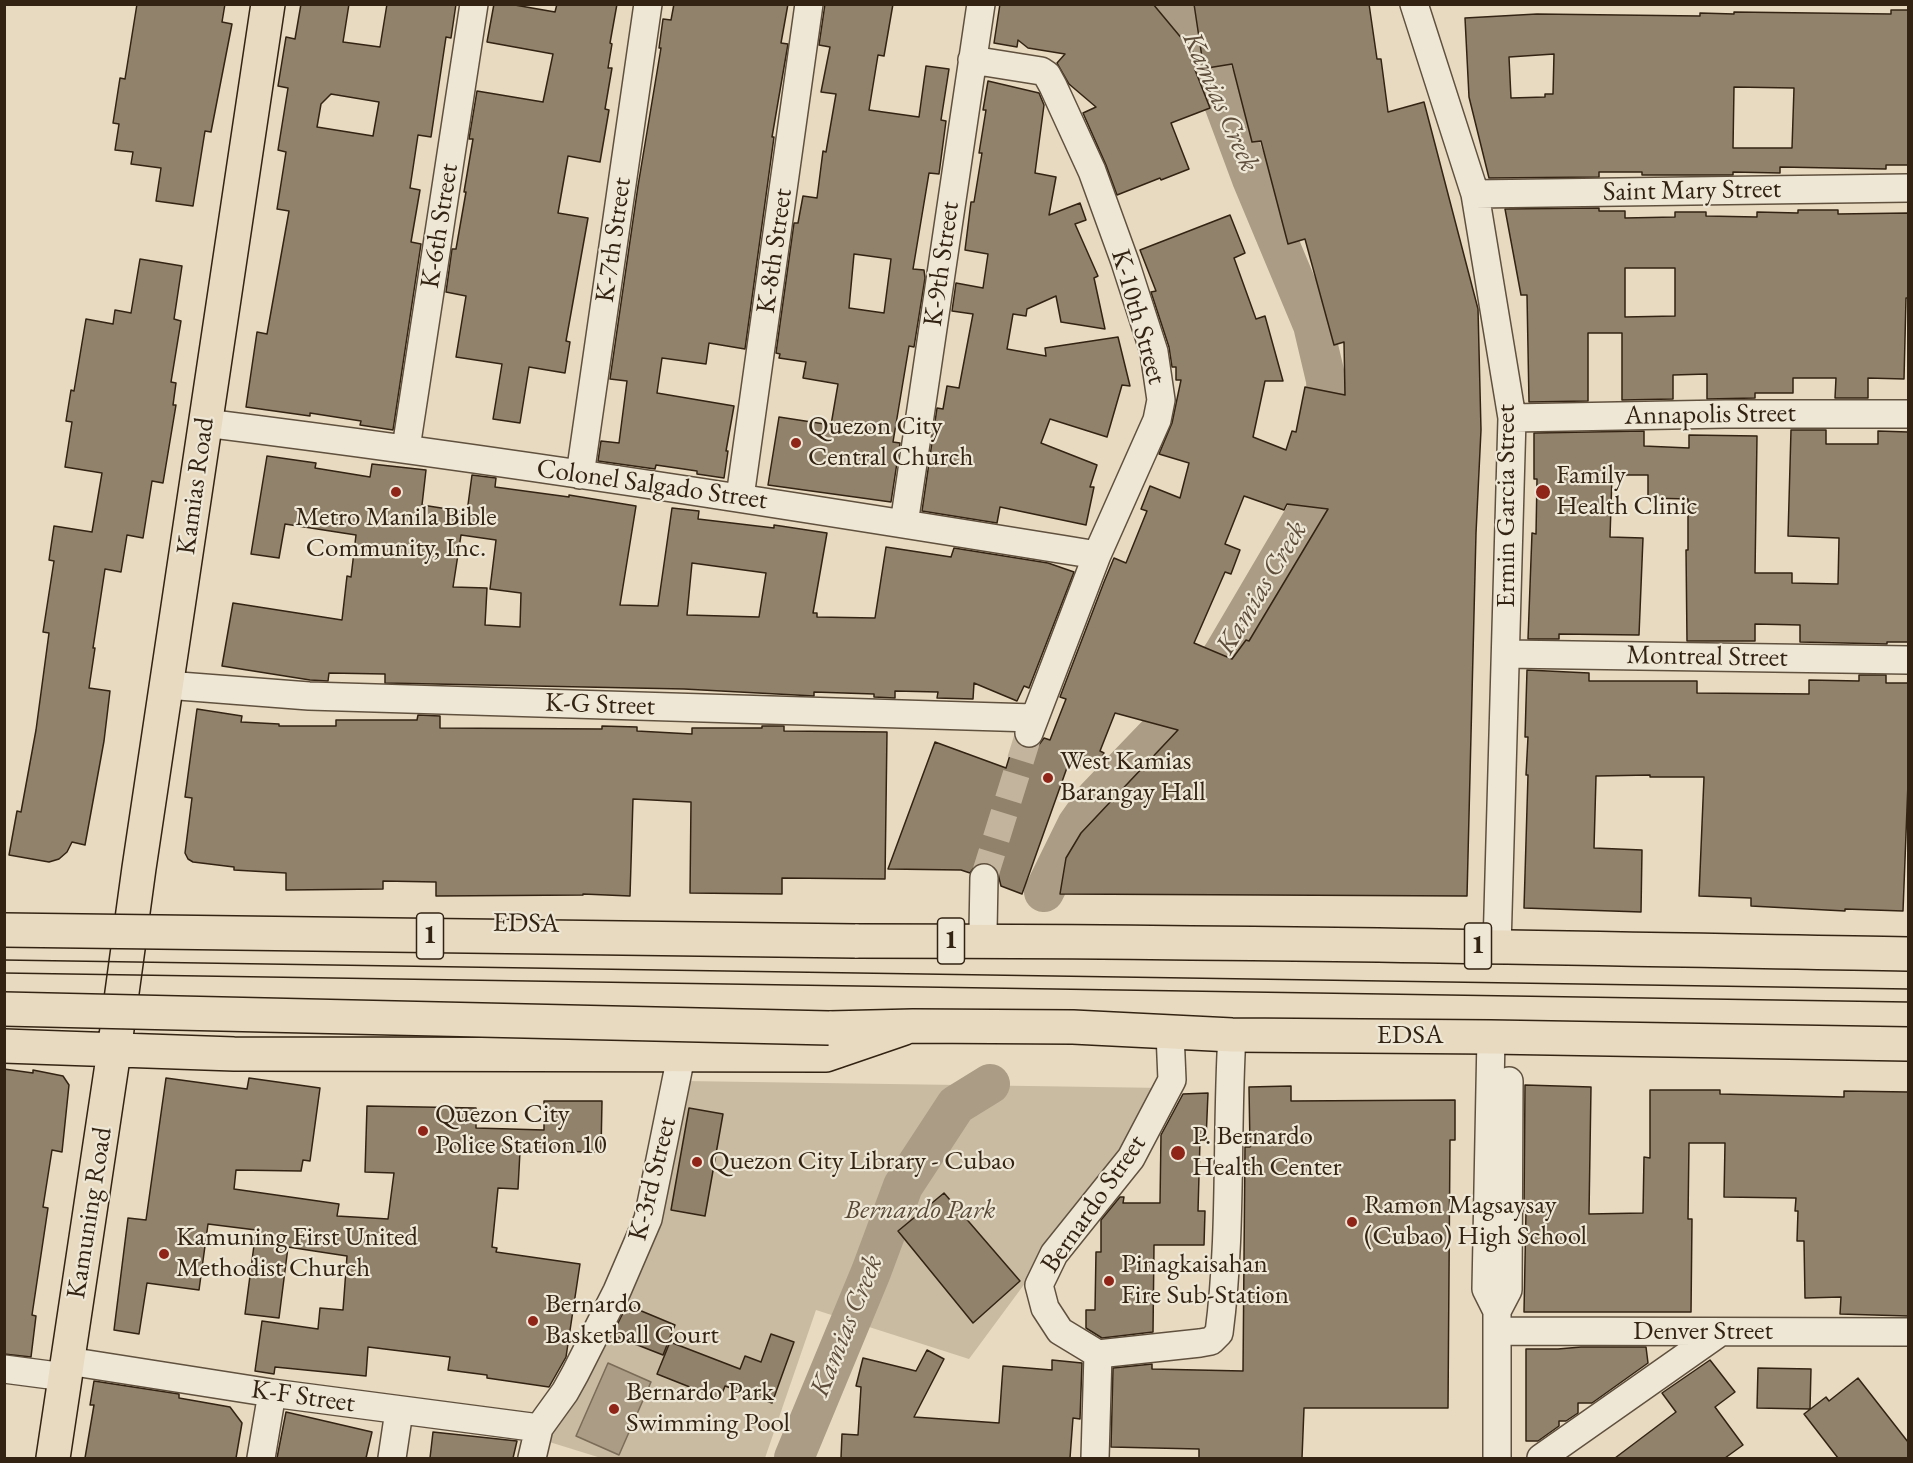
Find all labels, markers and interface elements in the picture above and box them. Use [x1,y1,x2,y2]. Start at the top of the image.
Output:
water label: Kamias Creek [1174,27,1266,177]
street label: K-6th Street [414,161,466,291]
street label: Saint Mary Street [1603,173,1781,209]
street label: K-7th Street [589,175,639,305]
street label: K-8th Street [750,186,800,316]
street label: K-9th Street [917,199,967,329]
street label: K-10th Street [1103,246,1173,388]
street label: Annapolis Street [1624,397,1796,433]
street label: Ermin Garcia Street [1491,404,1523,608]
place label: Quezon City Central Church [808,411,973,474]
street label: Kamias Road [170,415,222,557]
marker: Quezon City Central Church [789,436,803,450]
street label: Colonel Salgado Street [535,453,769,517]
place label: Family Health Clinic [1556,460,1698,523]
marker: Family Health Clinic [1534,483,1552,501]
marker: Metro Manila Bible Community, Inc. [389,485,403,499]
place label: Metro Manila Bible Community, Inc. [295,502,497,565]
water label: Kamias Creek [1209,515,1315,661]
street label: Montreal Street [1626,639,1788,675]
street label: K-G Street [544,687,656,723]
place label: West Kamias Barangay Hall [1060,746,1206,809]
marker: West Kamias Barangay Hall [1041,771,1055,785]
street label: EDSA [492,907,560,941]
road number: 1 [416,913,444,959]
road number: 1 [938,918,964,964]
road number: 1 [1464,923,1492,969]
street label: EDSA [1377,1020,1443,1052]
place label: Quezon City Police Station 10 [435,1099,607,1162]
street label: K-3rd Street [622,1114,684,1244]
place label: P. Bernardo Health Center [1192,1121,1341,1184]
marker: Quezon City Police Station 10 [416,1124,430,1138]
street label: Kamuning Road [60,1125,120,1301]
street label: Bernardo Street [1035,1129,1153,1279]
marker: P. Bernardo Health Center [1169,1144,1187,1162]
place label: Quezon City Library - Cubao [709,1146,1015,1178]
marker: Quezon City Library - Cubao [690,1155,704,1169]
place label: Ramon Magsaysay (Cubao) High School [1364,1190,1587,1253]
park label: Bernardo Park [845,1195,995,1227]
marker: Ramon Magsaysay (Cubao) High School [1345,1215,1359,1229]
place label: Kamuning First United Methodist Church [176,1222,418,1285]
marker: Kamuning First United Methodist Church [157,1247,171,1261]
place label: Pinagkaisahan Fire Sub-Station [1121,1249,1289,1312]
water label: Kamias Creek [803,1250,891,1402]
marker: Pinagkaisahan Fire Sub-Station [1102,1274,1116,1288]
place label: Bernardo Basketball Court [545,1289,719,1352]
marker: Bernardo Basketball Court [526,1314,540,1328]
street label: Denver Street [1633,1316,1773,1348]
street label: K-F Street [249,1374,357,1420]
place label: Bernardo Park Swimming Pool [626,1377,790,1440]
marker: Bernardo Park Swimming Pool [607,1402,621,1416]

